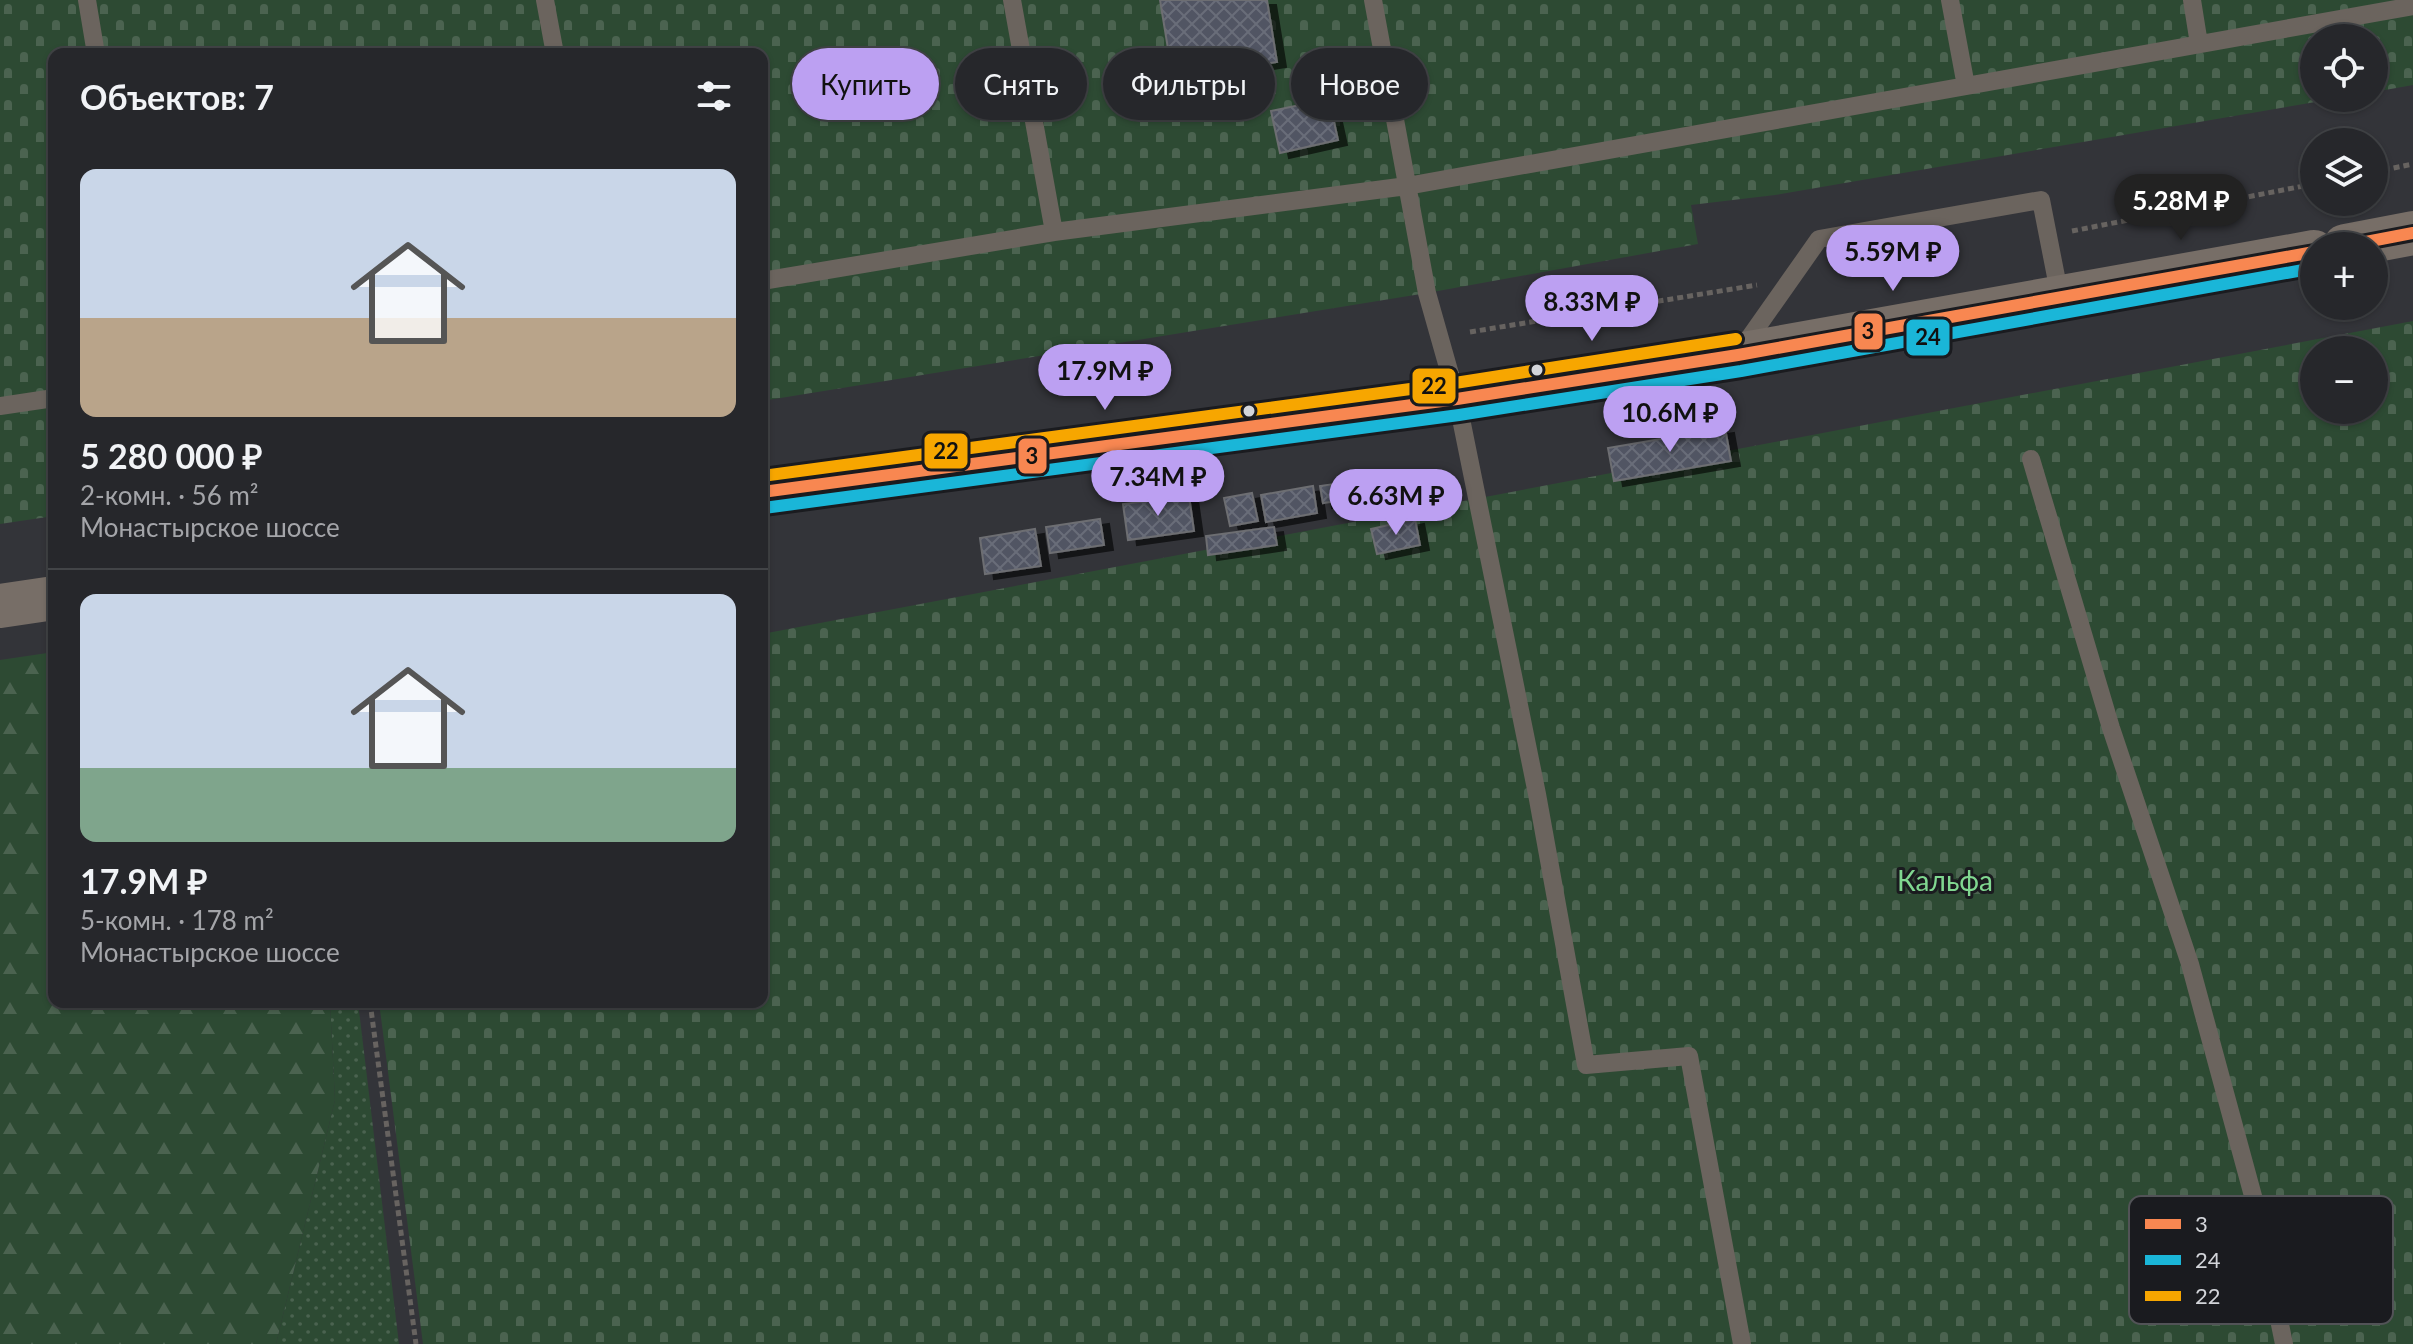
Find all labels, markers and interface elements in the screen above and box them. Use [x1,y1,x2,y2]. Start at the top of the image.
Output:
map controls [2300,24,2388,424]
button: locate [2300,24,2388,112]
chip: Купить [792,48,939,120]
chip: Снять [955,48,1087,120]
chip: Фильтры [1103,48,1275,120]
chip: Новое [1291,48,1428,120]
icon: filters [692,74,736,118]
text: Объектов: 7 [80,76,274,117]
button: layers [2300,128,2388,216]
pin: 5.28M ₽ [2107,174,2255,242]
text: 5.28M ₽ [2132,184,2230,216]
icon: home [336,221,480,365]
pin: 5.59M ₽ [1819,225,1967,293]
button: + [2300,232,2388,320]
text: 5.59M ₽ [1844,235,1942,267]
pin: 8.33M ₽ [1518,275,1666,343]
text: 8.33M ₽ [1543,285,1641,317]
line badge: 3 [1853,312,1884,351]
text: 3 [1862,317,1874,344]
line badge: 24 [1905,318,1951,357]
text: 24 [1915,323,1941,350]
button: − [2300,336,2388,424]
pin: 17.9M ₽ [1031,344,1179,412]
text: 17.9M ₽ [1056,354,1154,386]
unlabelled marker [1529,362,1545,378]
line badge: 22 [1411,367,1457,405]
text: 22 [1421,372,1447,399]
pin: 10.6M ₽ [1596,386,1744,454]
text: 10.6M ₽ [1621,396,1719,428]
unlabelled marker [1241,403,1257,419]
line badge: 22 [923,432,969,470]
text: 5 280 000 ₽ [80,435,263,476]
text: 22 [933,437,959,464]
line badge: 3 [1017,437,1048,475]
text: 3 [1026,442,1038,469]
pin: 7.34M ₽ [1084,450,1232,518]
text: 7.34M ₽ [1109,460,1207,492]
pin: 6.63M ₽ [1322,469,1470,537]
text: 2-комн. · 56 m² [80,479,259,511]
text: 6.63M ₽ [1347,479,1445,511]
text: Монастырское шоссе [80,511,340,543]
icon: home [336,646,480,790]
text: 17.9M ₽ [80,860,207,901]
park label: Кальфа [1897,863,1993,897]
text: 5-комн. · 178 m² [80,904,274,936]
text: Монастырское шоссе [80,936,340,968]
legend [2129,1196,2393,1324]
text: 3 [2195,1210,2208,1237]
text: 24 [2195,1246,2221,1273]
text: 22 [2195,1282,2221,1309]

